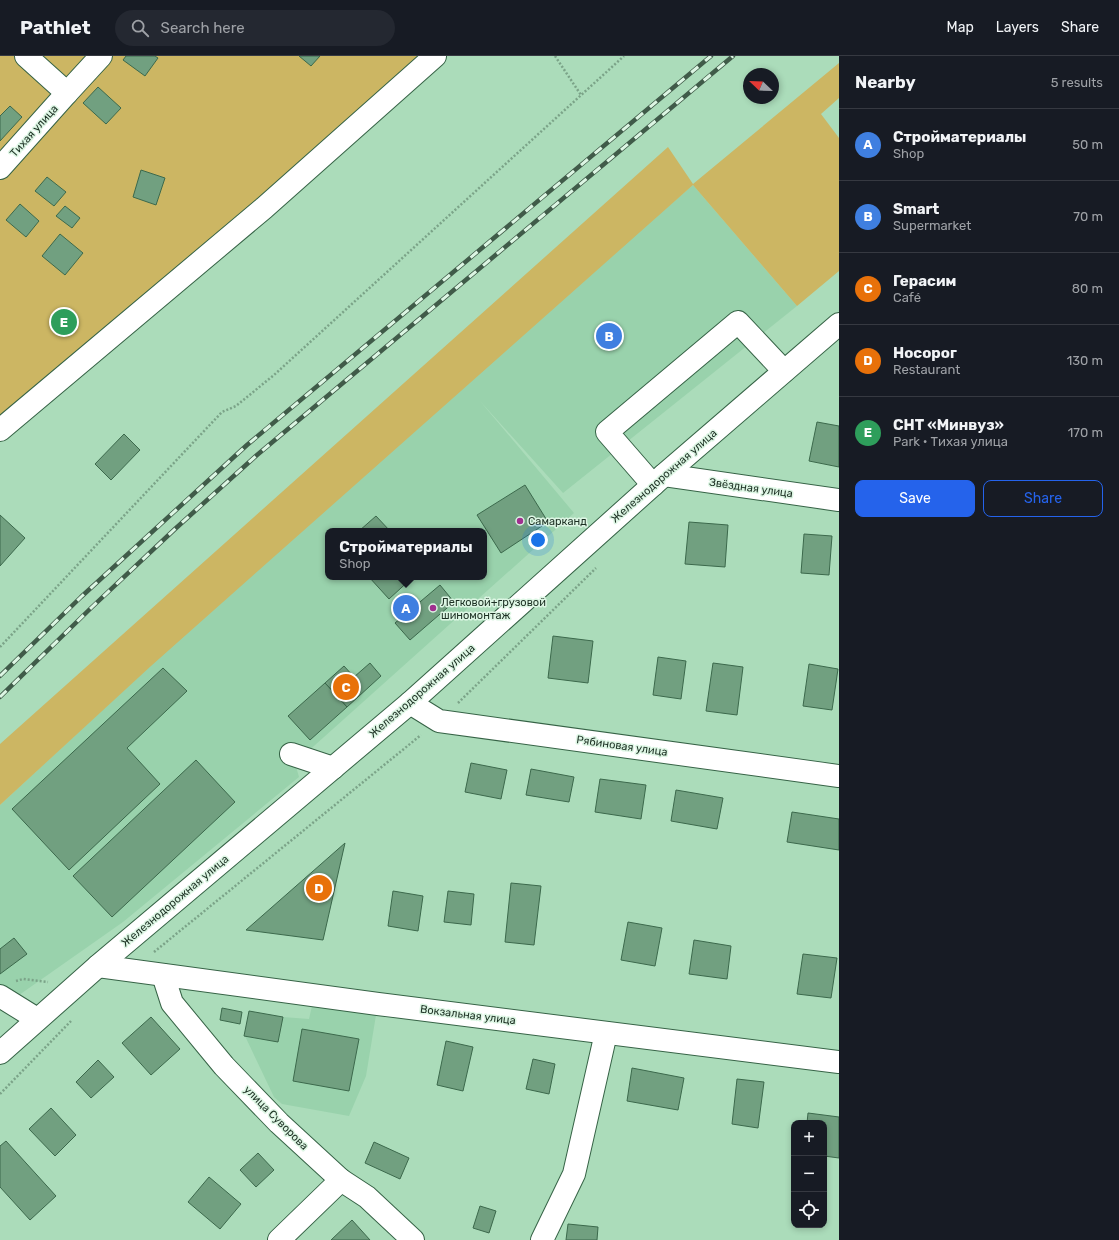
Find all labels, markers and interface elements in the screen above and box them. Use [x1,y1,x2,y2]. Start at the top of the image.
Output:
search box [115,10,395,46]
text: Pathlet [20,16,91,39]
icon: search [129,17,151,39]
text: Search here [161,19,245,37]
text: Map [947,19,974,36]
text: Layers [996,19,1039,36]
text: Share [1061,19,1099,36]
north arrow [743,68,779,104]
text: Nearby [855,72,916,92]
text: 5 results [1051,75,1103,90]
street label: Тихая улица [7,102,61,160]
text: Стройматериалы [893,128,1026,146]
text: A [863,137,873,152]
text: 50 m [1072,137,1103,152]
text: Shop [893,146,924,161]
text: Smart [893,200,939,218]
text: B [863,209,873,224]
text: 70 m [1073,209,1103,224]
text: Supermarket [893,218,971,233]
text: Герасим [893,272,956,290]
text: C [863,281,873,296]
text: 80 m [1072,281,1103,296]
text: Café [893,290,921,305]
pin: E [51,307,77,337]
pin: B [596,321,622,351]
text: Носорог [893,344,957,362]
text: D [863,353,873,368]
text: 130 m [1067,353,1103,368]
text: Restaurant [893,362,960,377]
text: СНТ «Минвуз» [893,416,1004,434]
text: E [864,425,872,440]
text: 170 m [1068,425,1103,440]
street label: Железнодорожная улица [608,427,720,525]
text: Park · Тихая улица [893,434,1008,449]
street label: Звёздная улица [708,476,794,500]
button: Save [855,480,975,517]
button: Share [983,480,1103,517]
place label: Самарканд [528,515,587,528]
marker: Самарканд [515,516,525,526]
popup [325,528,487,580]
your location [528,530,548,550]
text: Стройматериалы [339,538,473,556]
text: Shop [339,556,371,571]
pin: A [393,593,419,623]
place label: Легковой+грузовой шиномонтаж [441,596,546,622]
marker: Легковой+грузовой шиномонтаж [428,603,438,613]
street label: Железнодорожная улица [366,642,478,740]
pin: C [333,672,359,702]
street label: Рябиновая улица [576,733,668,759]
street label: Железнодорожная улица [119,852,231,950]
pin: D [306,873,332,903]
street label: Вокзальная улица [419,1003,517,1027]
street label: улица Суворова [241,1083,311,1153]
map controls [791,1120,827,1228]
button: + [791,1120,827,1156]
button: − [791,1156,827,1192]
button: locate [791,1192,827,1228]

